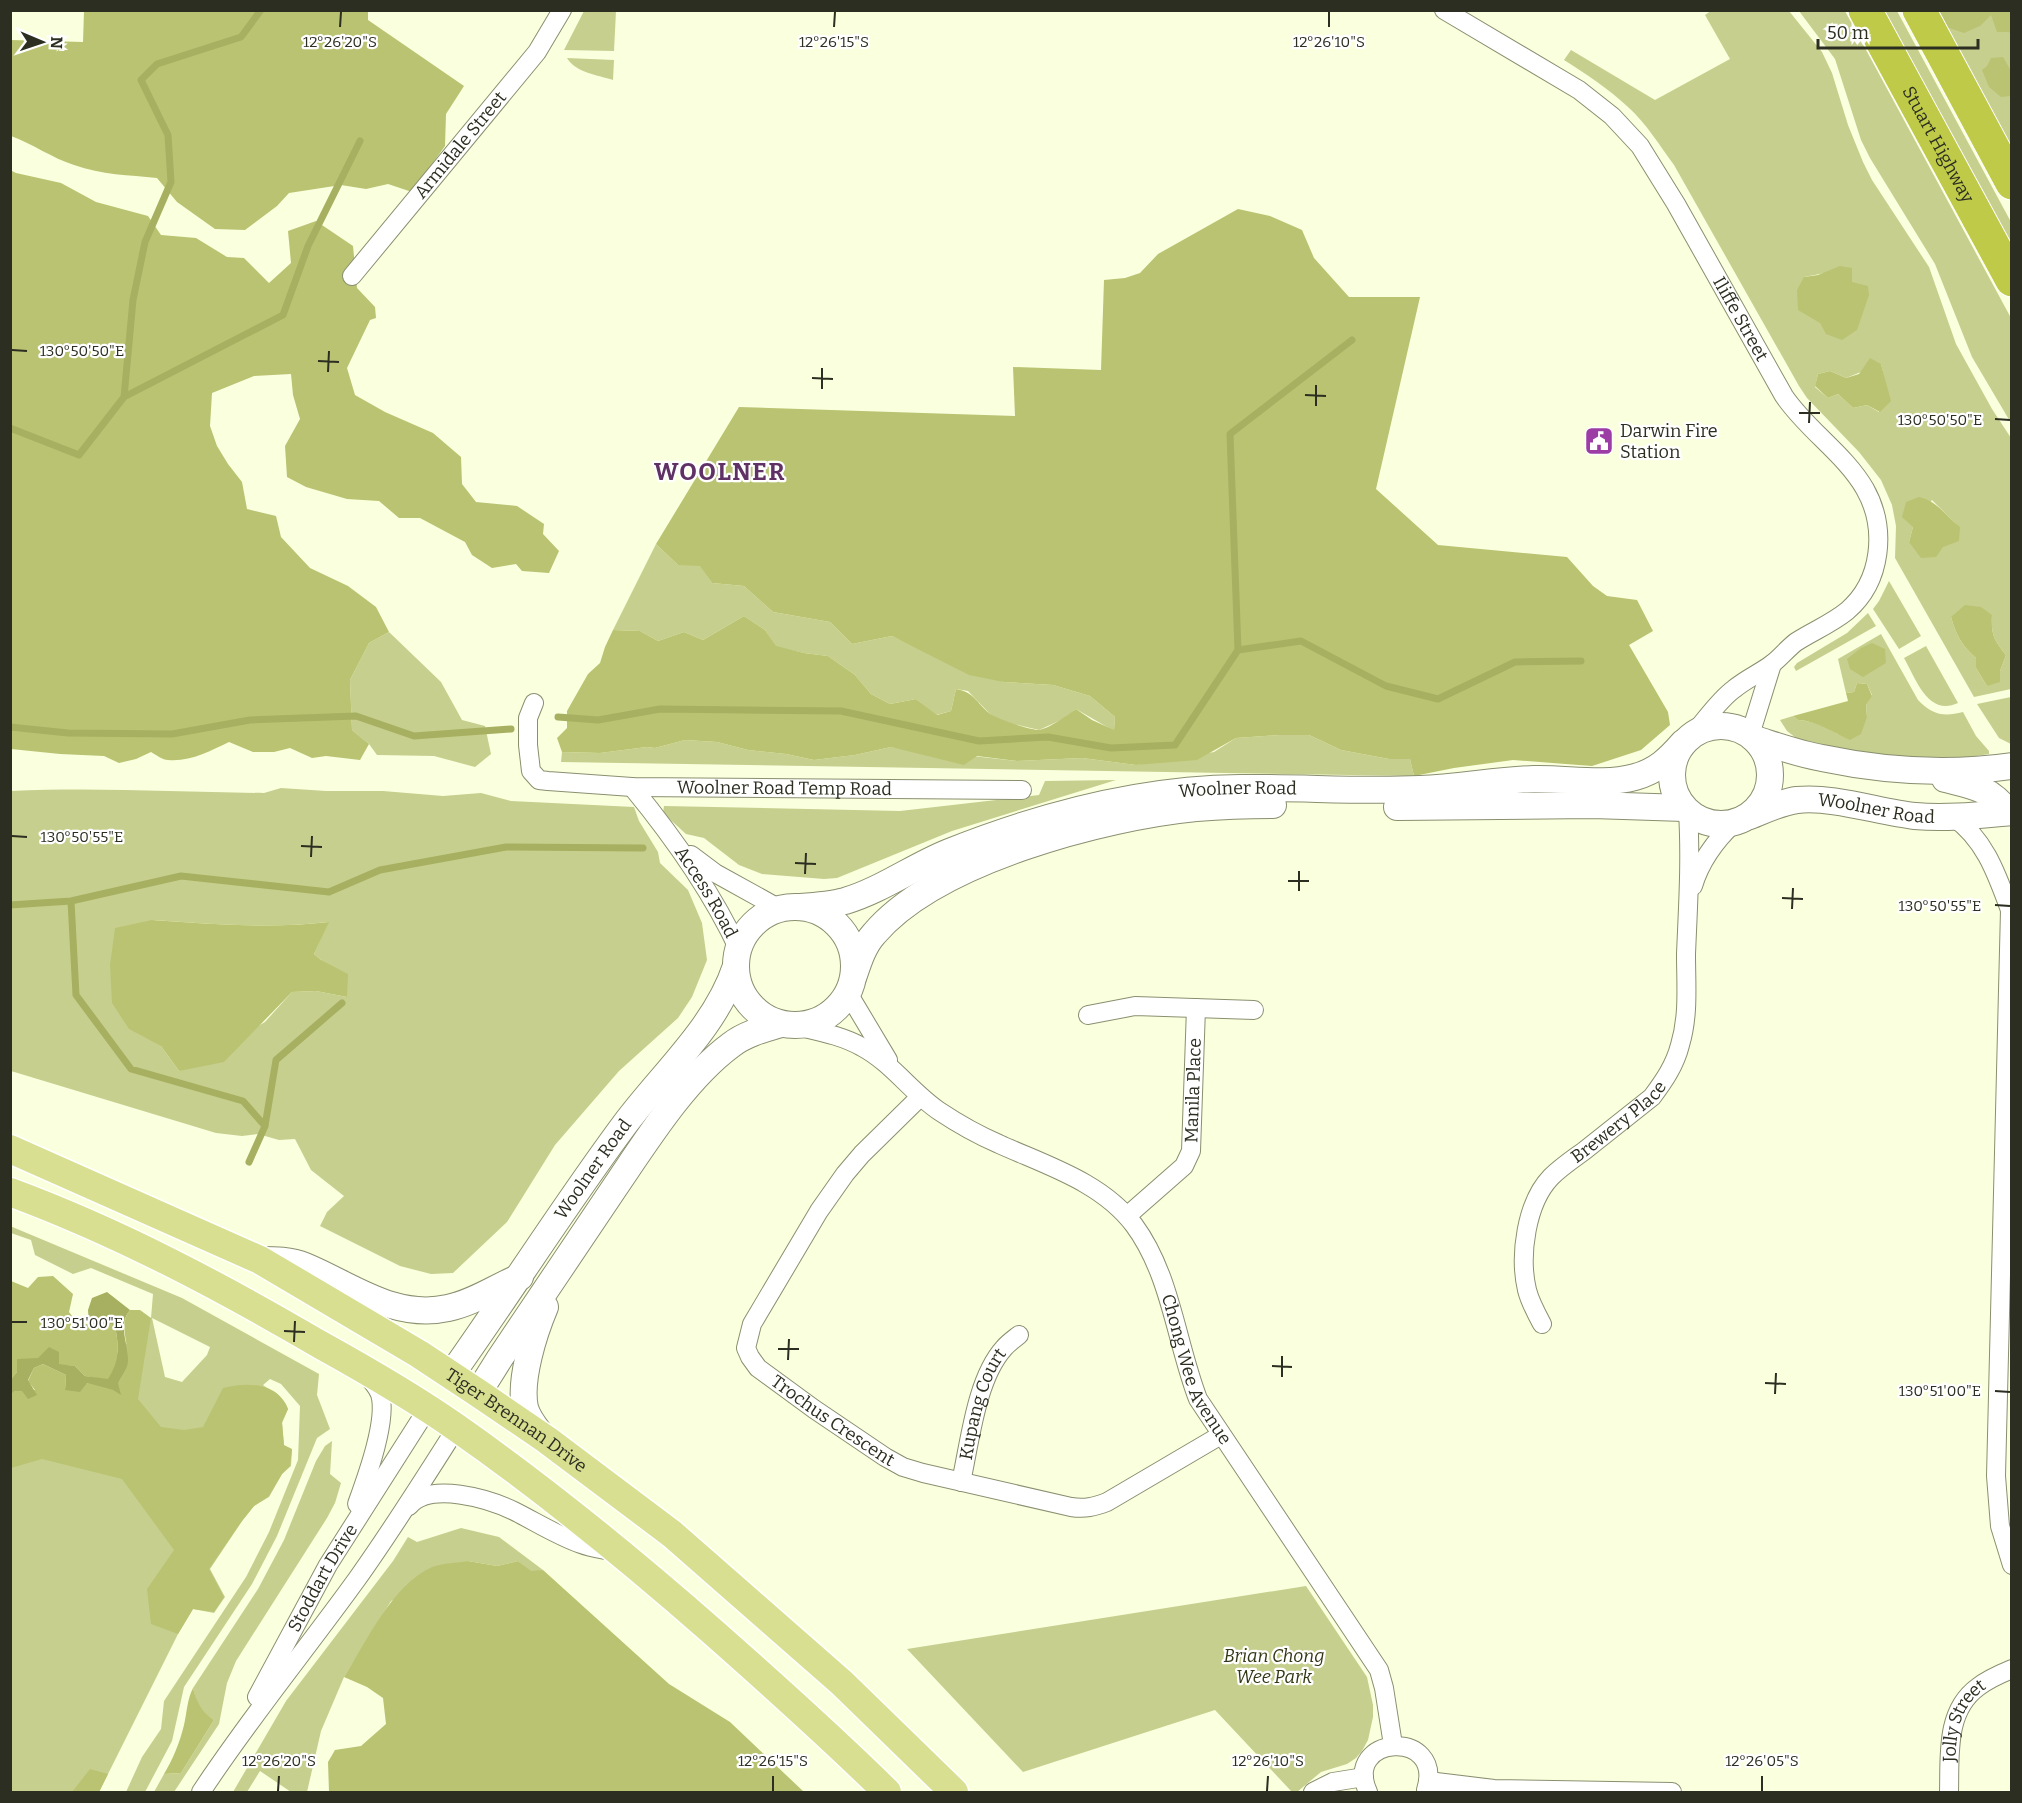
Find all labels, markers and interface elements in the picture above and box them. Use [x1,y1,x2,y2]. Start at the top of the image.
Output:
north arrow [12,12,72,72]
scale bar [1818,12,1978,50]
text: 50 m [1827,22,1869,44]
text: 12°26'20"S [303,33,377,51]
text: 12°26'15"S [799,33,869,51]
text: 12°26'10"S [1293,33,1365,51]
text: N [47,36,66,49]
street label: Stuart Highway [1898,82,1979,207]
street label: Armidale Street [410,86,511,203]
street label: Iliffe Street [1708,273,1773,365]
text: 130°50'50"E [40,342,124,360]
text: 130°50'50"E [1898,411,1982,429]
place label: Darwin Fire Station [1620,420,1718,463]
public building icon: Darwin Fire Station [1583,425,1615,457]
district label: WOOLNER [654,458,786,486]
street label: Woolner Road Temp Road [677,776,892,800]
street label: Woolner Road [1178,777,1297,803]
street label: Woolner Road [1817,789,1936,828]
text: 130°50'55"E [41,828,123,846]
street label: Access Road [670,842,742,942]
text: 130°50'55"E [1899,897,1981,915]
street label: Manila Place [1180,1038,1206,1143]
street label: Brewery Place [1567,1077,1671,1168]
street label: Woolner Road [550,1114,636,1224]
street label: Chong Wee Avenue [1157,1291,1236,1449]
text: 130°51'00"E [41,1314,123,1332]
street label: Kupang Court [955,1343,1011,1462]
street label: Tiger Brennan Drive [441,1364,591,1477]
street label: Trochus Crescent [767,1370,899,1471]
text: 130°51'00"E [1899,1382,1981,1400]
street label: Stoddart Drive [283,1520,362,1636]
park label: Brian Chong Wee Park [1224,1645,1324,1688]
street label: Jolly Street [1938,1674,1990,1763]
text: 12°26'20"S [242,1752,316,1770]
text: 12°26'15"S [738,1752,808,1770]
text: 12°26'10"S [1232,1752,1304,1770]
text: 12°26'05"S [1725,1752,1799,1770]

